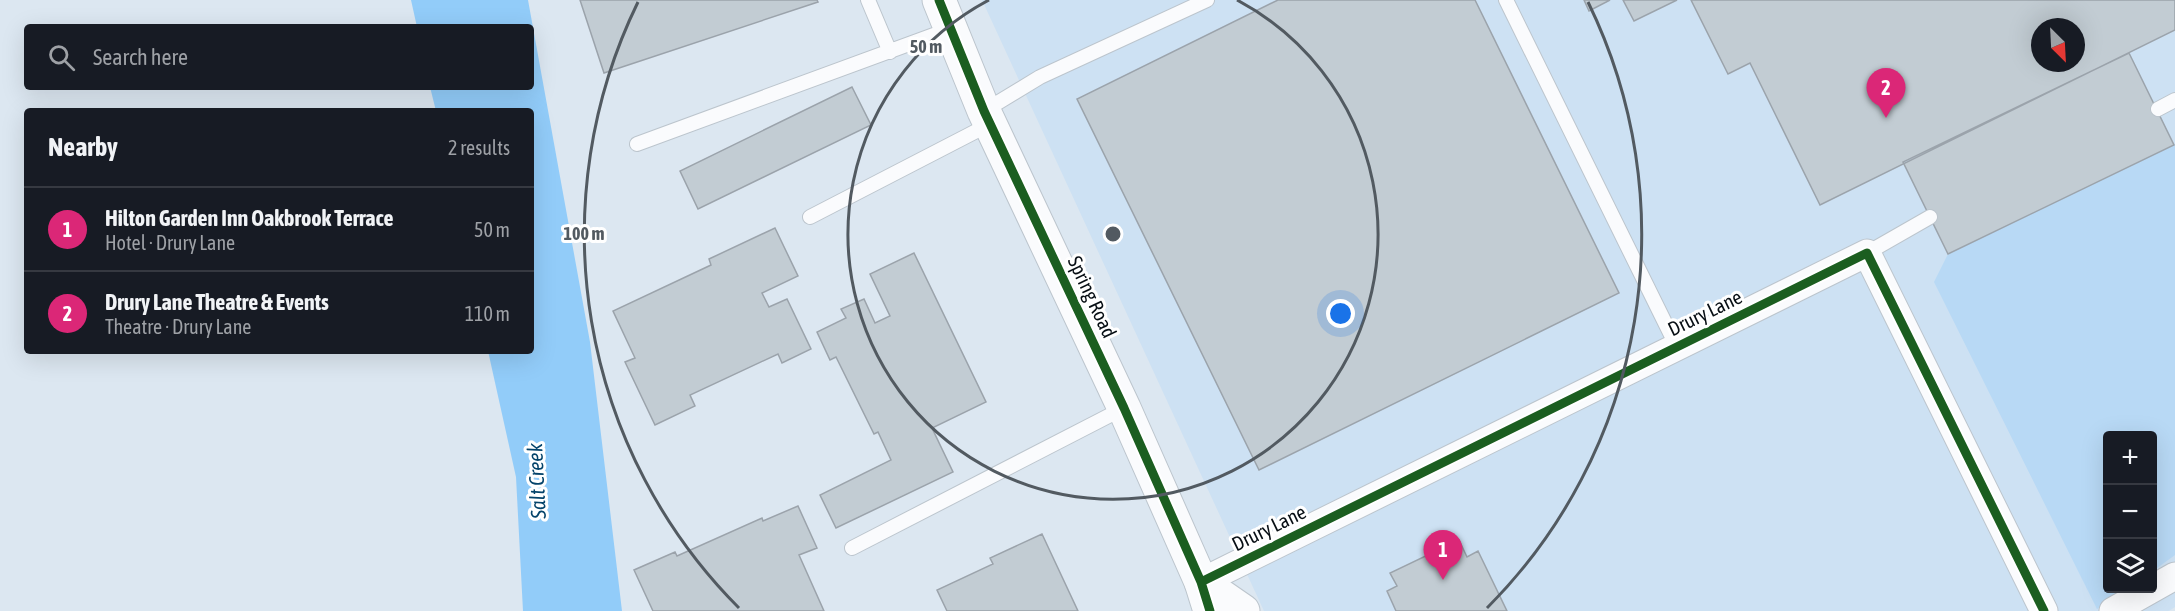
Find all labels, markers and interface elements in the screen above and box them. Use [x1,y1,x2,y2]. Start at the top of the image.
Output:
north arrow [2031,18,2085,72]
search box [24,24,534,90]
text: 50 m [910,36,942,57]
icon: search [45,41,78,74]
text: Search here [93,44,188,70]
pin: 2 [1866,68,1906,118]
text: Nearby [48,132,118,162]
text: 2 results [448,136,510,159]
text: Hilton Garden Inn Oakbrook Terrace [105,205,394,231]
text: 1 [63,218,72,241]
text: 50 m [474,218,510,241]
text: 100 m [564,223,604,244]
centre of rings [1103,224,1123,244]
text: Hotel · Drury Lane [105,231,235,254]
street label: Spring Road [1064,252,1121,341]
street label: Drury Lane [1664,285,1746,340]
text: Drury Lane Theatre & Events [105,289,329,315]
your location [1326,299,1355,328]
text: 2 [63,302,72,325]
text: 110 m [465,302,510,325]
text: Theatre · Drury Lane [105,315,251,338]
map controls [2103,431,2157,593]
button: + [2103,431,2157,485]
water label: Salt Creek [522,442,550,521]
button: − [2103,485,2157,539]
street label: Drury Lane [1228,500,1310,555]
pin: 1 [1424,530,1462,580]
button: layers [2103,539,2157,593]

